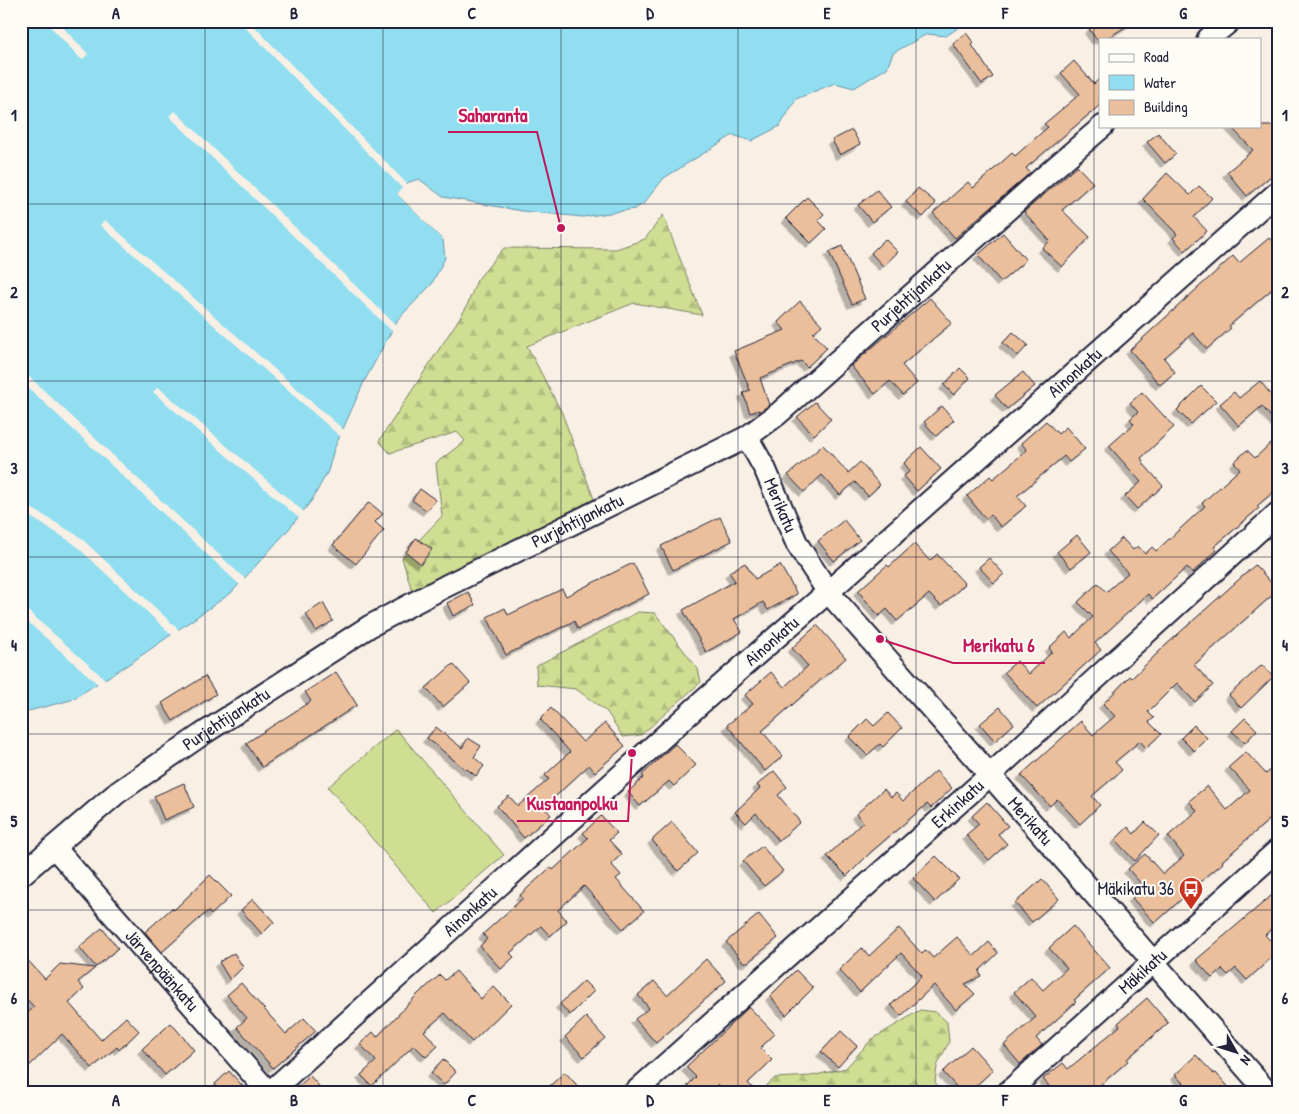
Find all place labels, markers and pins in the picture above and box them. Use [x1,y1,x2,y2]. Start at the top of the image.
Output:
callout: Saharanta [448,98,537,132]
callout: Merikatu 6 [953,629,1045,663]
callout: Kustaanpolku [517,787,628,821]
place label: Mäkikatu 36 [1097,876,1174,901]
bus stop icon: Mäkikatu 36 [1178,876,1204,910]

